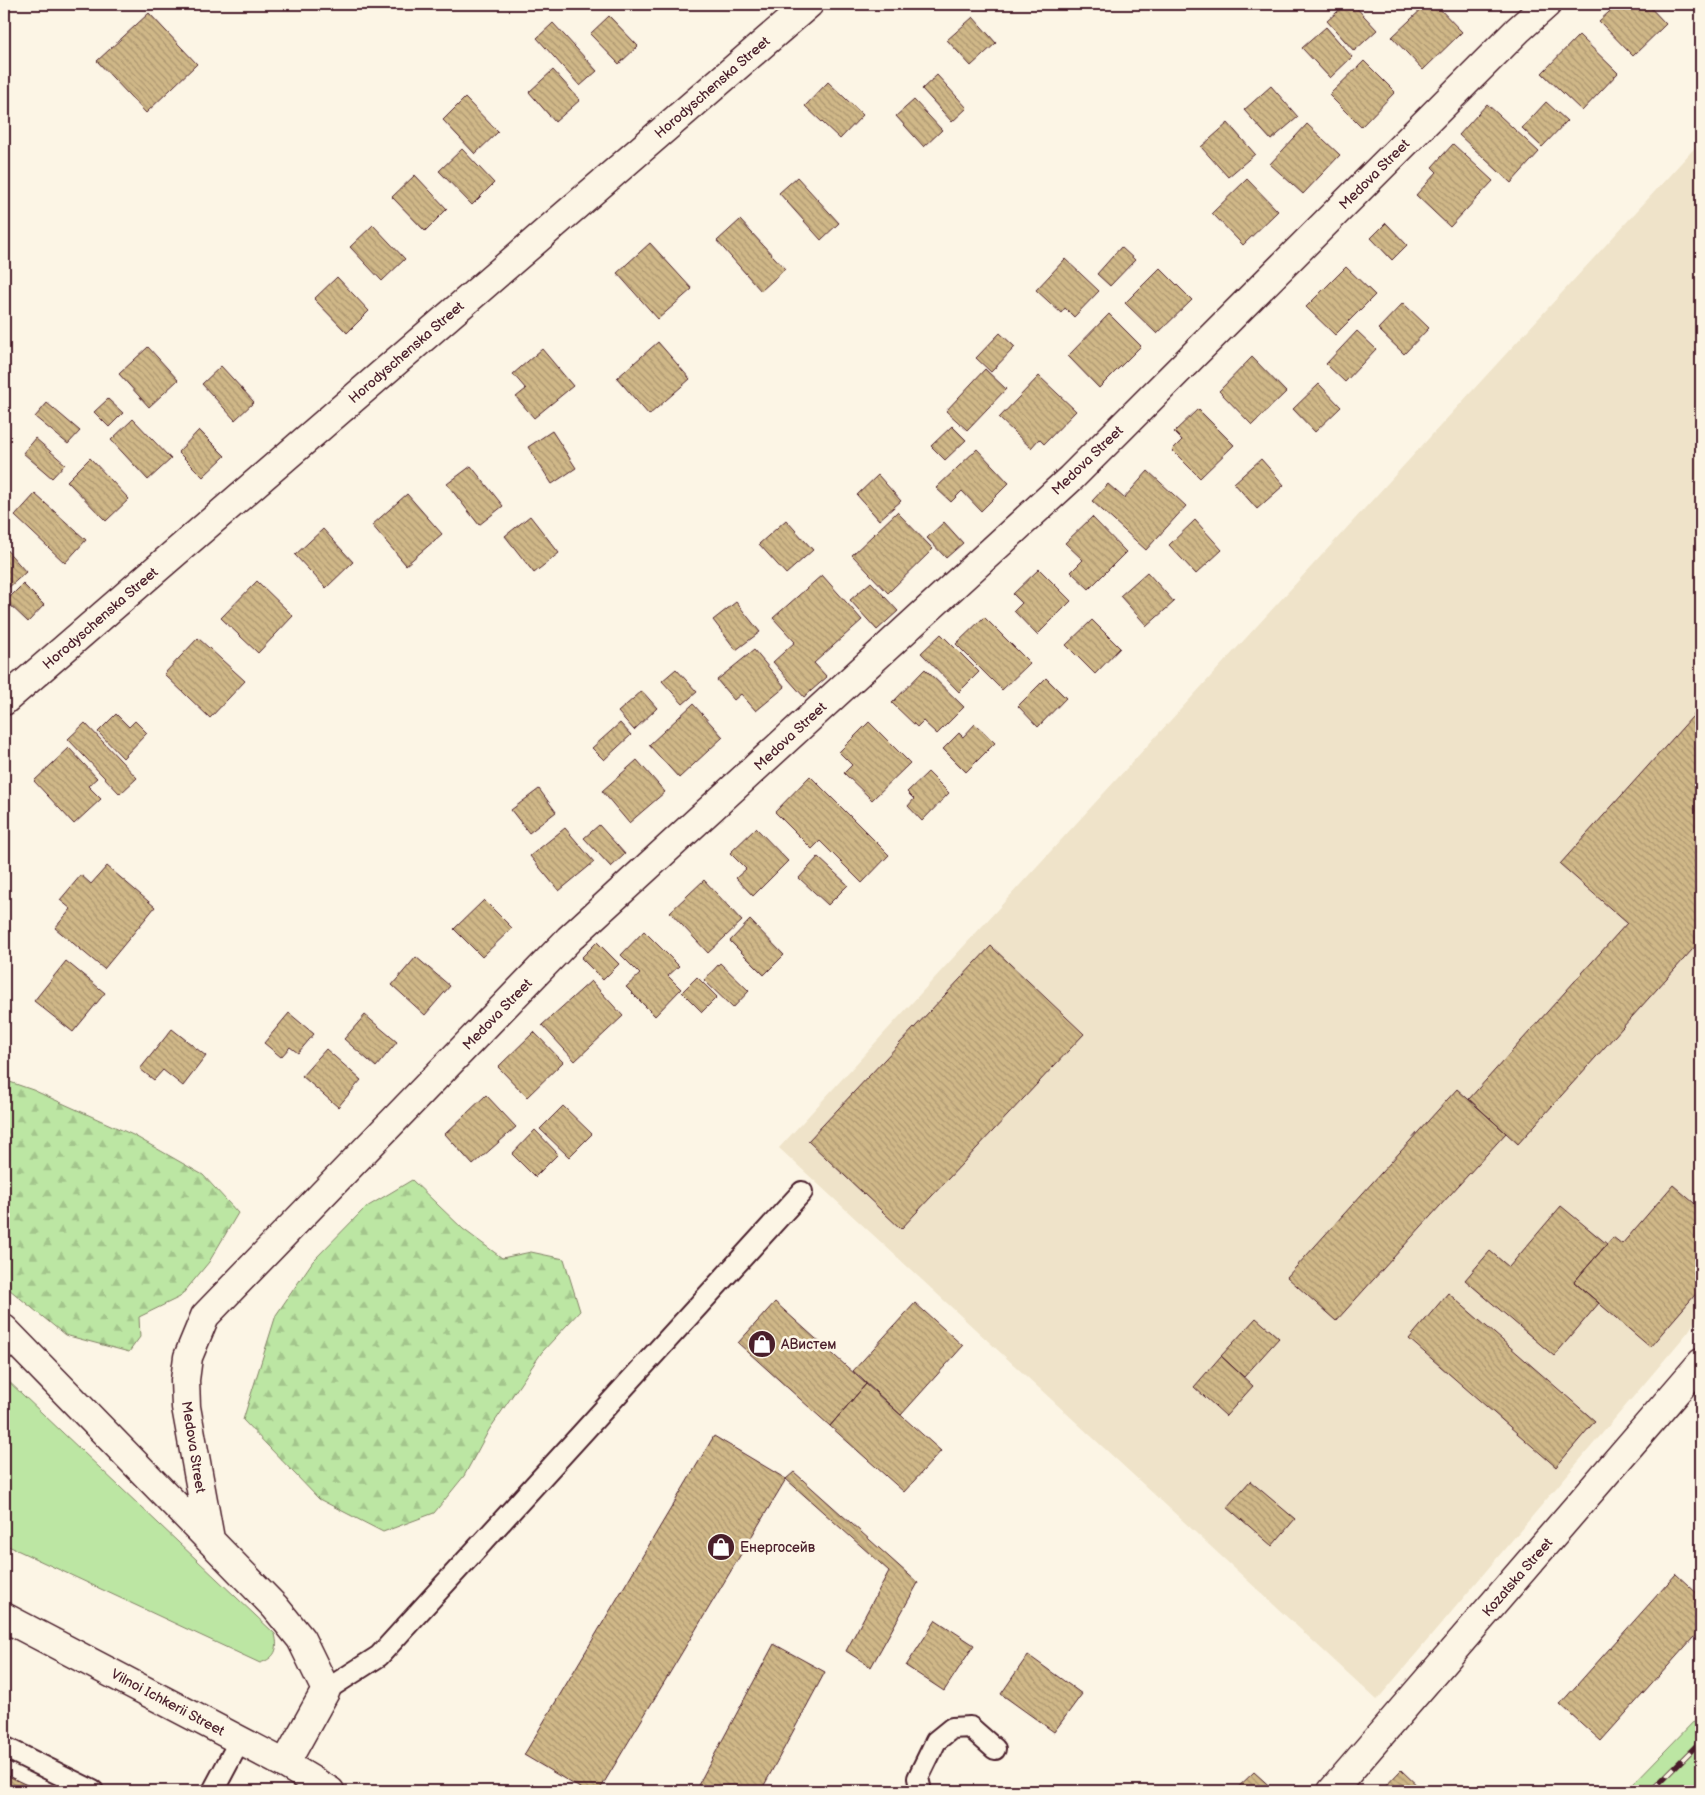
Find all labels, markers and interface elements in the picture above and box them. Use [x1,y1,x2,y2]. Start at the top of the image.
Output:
street label: Horodyschenska Street [651,32,774,142]
street label: Medova Street [1336,135,1414,213]
street label: Horodyschenska Street [345,297,468,407]
street label: Medova Street [1048,422,1127,499]
street label: Horodyschenska Street [39,563,162,673]
street label: Medova Street [751,698,831,774]
street label: Medova Street [459,975,536,1054]
shop icon: АВистем [747,1329,777,1359]
place label: АВистем [780,1336,837,1353]
street label: Medova Street [178,1400,209,1495]
shop icon: Енергосейв [706,1532,736,1562]
street label: Kozatska Street [1479,1534,1557,1620]
place label: Енергосейв [740,1539,816,1556]
street label: Vilnoi Ichkerii Street [108,1665,228,1740]

